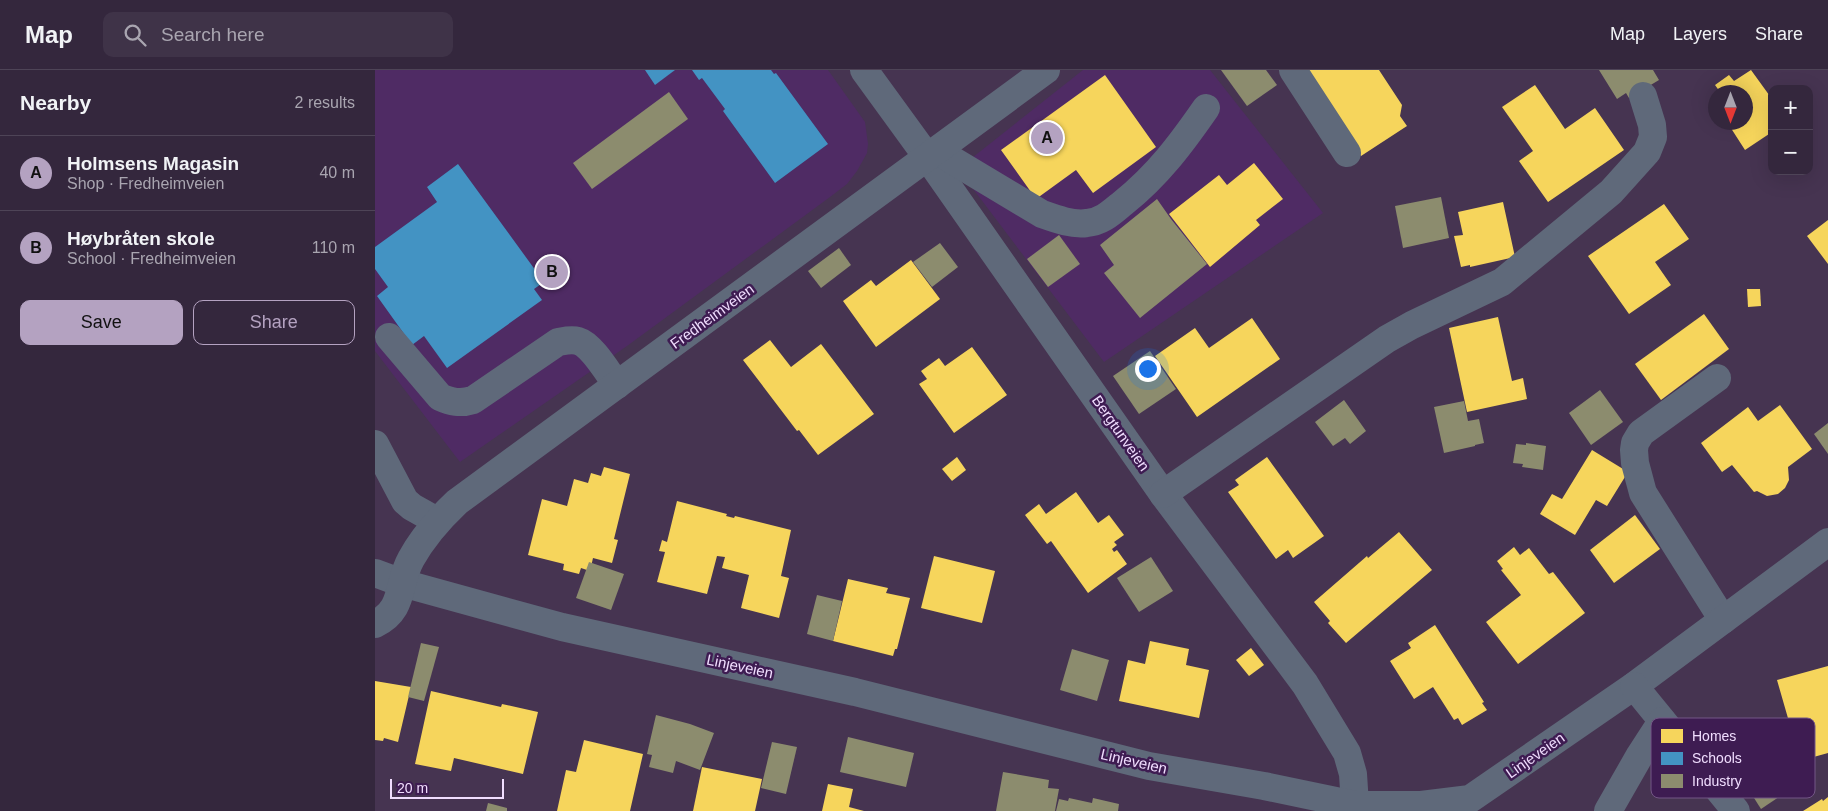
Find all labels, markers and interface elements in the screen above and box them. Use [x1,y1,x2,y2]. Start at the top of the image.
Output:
search box [103,12,453,57]
text: Map [25,21,73,48]
icon: search [121,21,149,49]
text: Search here [161,24,265,45]
text: Map [1610,24,1645,44]
text: Layers [1673,24,1727,44]
text: Share [1755,24,1803,44]
north arrow [1708,85,1753,130]
map controls [1768,85,1813,175]
button: + [1768,85,1813,130]
text: Nearby [20,91,91,114]
text: 2 results [295,94,355,111]
pin: A [1031,119,1063,157]
button: − [1768,130,1813,175]
text: Holmsens Magasin [67,153,239,174]
text: A [30,164,42,181]
text: 40 m [319,164,355,181]
text: Shop · Fredheimveien [67,175,224,192]
text: Høybråten skole [67,228,215,249]
text: B [30,239,42,256]
text: 110 m [312,239,355,256]
text: School · Fredheimveien [67,250,236,267]
pin: B [536,253,568,291]
street label: Fredheimveien [667,280,757,352]
button: Save [20,300,183,345]
button: Share [193,300,355,345]
your location [1135,356,1161,382]
street label: Bergtunveien [1089,392,1153,474]
street label: Linjeveien [705,651,775,681]
legend [1651,718,1815,798]
text: Homes [1692,728,1736,744]
street label: Linjeveien [1502,729,1568,781]
street label: Linjeveien [1099,745,1169,777]
text: Schools [1692,750,1742,766]
text: Industry [1692,773,1742,789]
scale bar [390,776,504,799]
text: 20 m [397,780,428,796]

